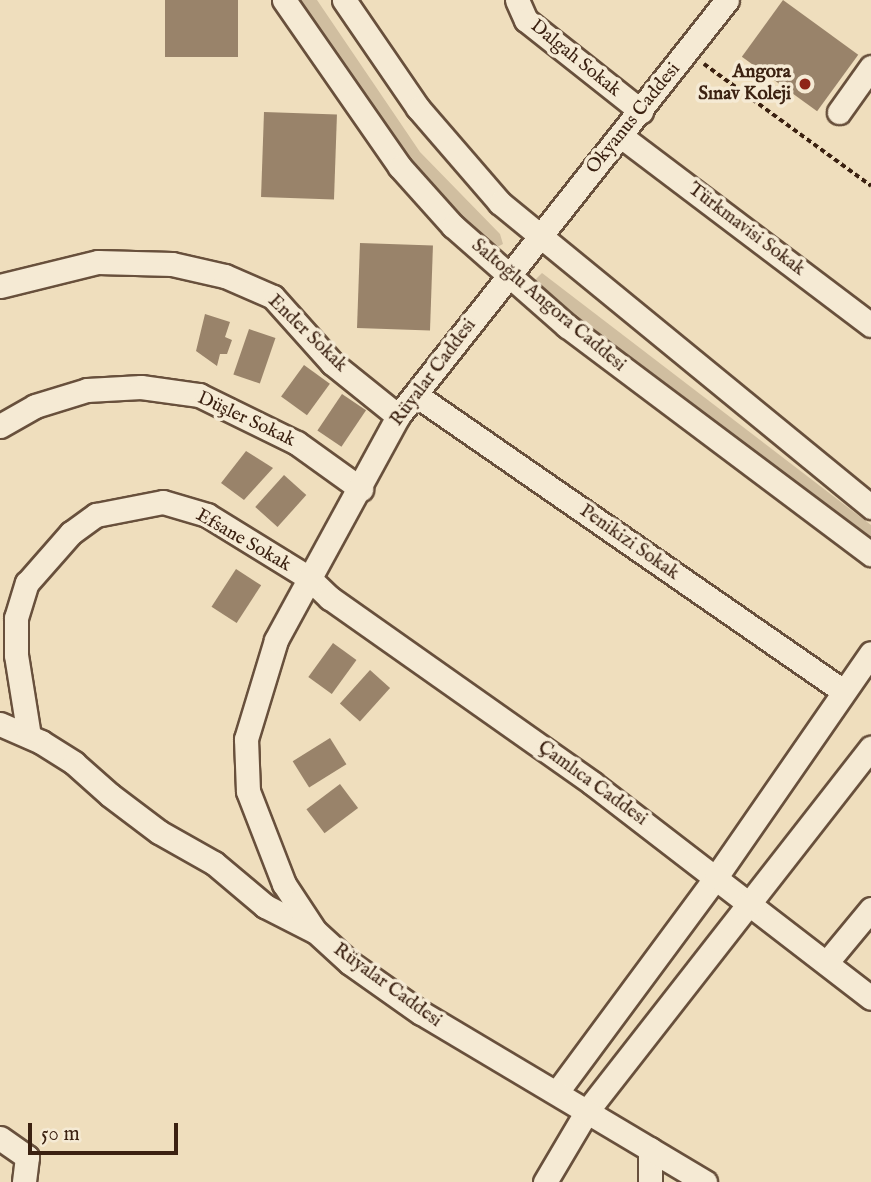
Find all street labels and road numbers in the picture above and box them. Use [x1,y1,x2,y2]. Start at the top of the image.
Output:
street label: Dalgah Sokak [525,16,625,102]
street label: Okyanus Caddesi [582,59,686,179]
street label: Türkmavisi Sokak [683,179,809,281]
street label: Saltoğlu Angora Caddesi [466,235,630,377]
street label: Ender Sokak [262,290,352,378]
street label: Rüyalar Caddesi [386,315,482,431]
street label: Düşler Sokak [194,387,298,453]
street label: Penikizi Sokak [575,500,683,586]
street label: Efsane Sokak [191,505,295,577]
street label: Çamlıca Caddesi [533,737,651,831]
street label: Rüyalar Caddesi [328,939,446,1033]

